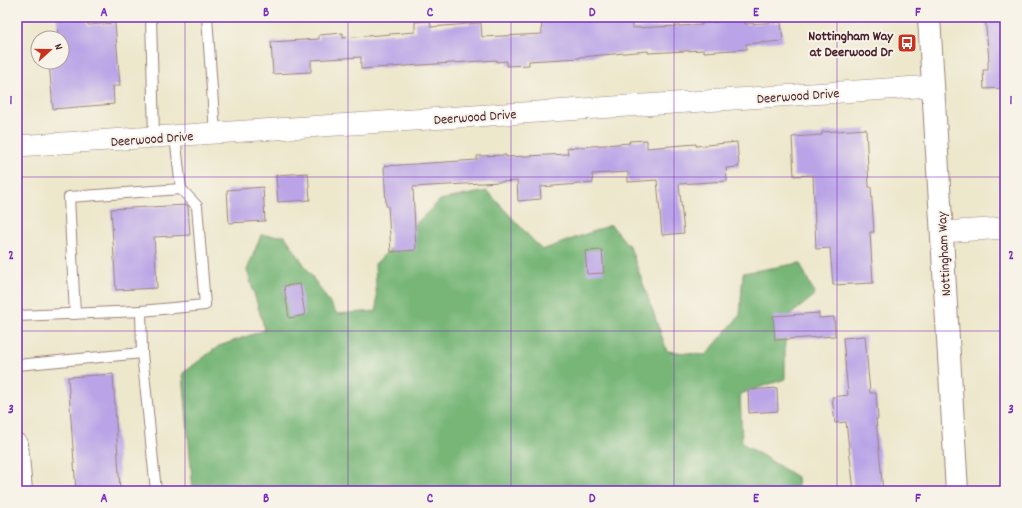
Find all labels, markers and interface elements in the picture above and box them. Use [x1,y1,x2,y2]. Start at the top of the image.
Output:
text: A [100,4,108,23]
text: B [263,4,269,23]
text: C [427,4,434,23]
text: D [589,4,596,23]
text: E [753,4,760,23]
text: F [915,4,921,23]
place label: Nottingham Way at Deerwood Dr [808,27,894,63]
north arrow [30,30,70,70]
bus stop icon: Nottingham Way at Deerwood Dr [896,32,918,54]
text: N [49,42,66,53]
street label: Deerwood Drive [756,84,840,110]
text: 1 [10,92,13,111]
text: 1 [1010,92,1013,111]
street label: Deerwood Drive [433,105,517,131]
street label: Deerwood Drive [110,127,194,153]
street label: Nottingham Way [933,211,957,297]
text: 2 [8,247,14,266]
text: 2 [1008,247,1014,266]
text: 3 [8,401,14,420]
text: 3 [1008,401,1014,420]
text: A [100,490,108,508]
text: B [263,490,269,508]
text: C [427,490,434,508]
text: D [589,490,596,508]
text: E [753,490,760,508]
text: F [915,490,921,508]

